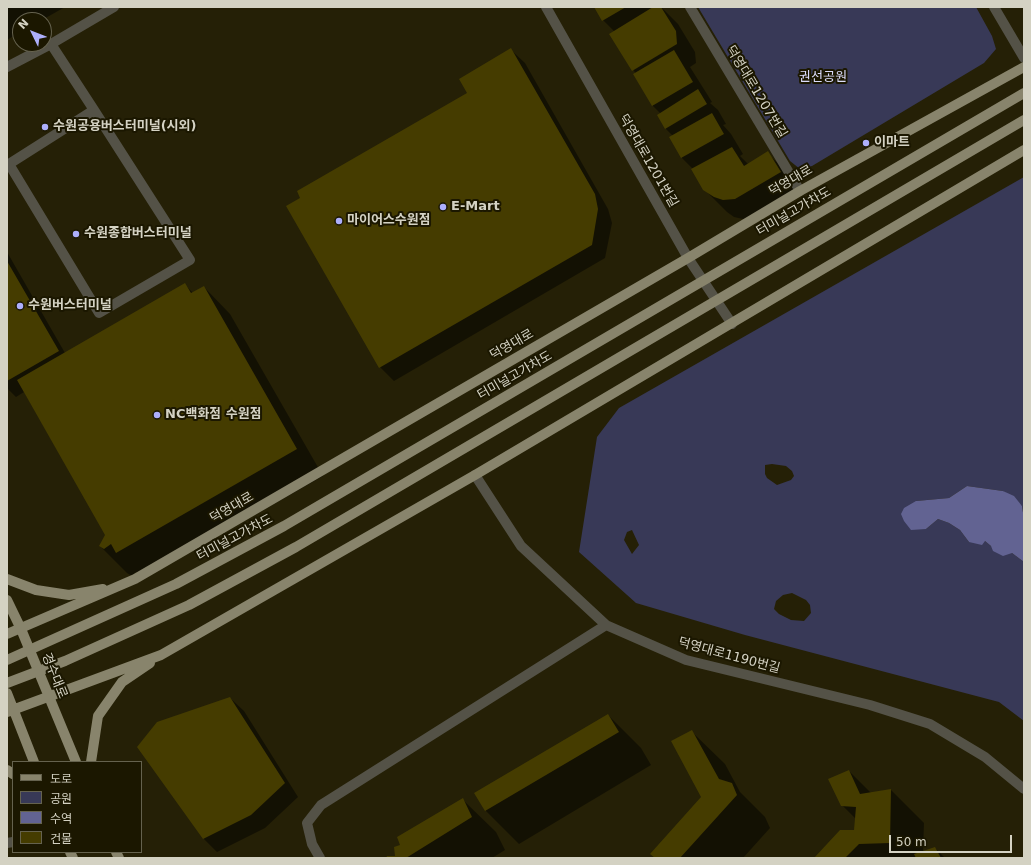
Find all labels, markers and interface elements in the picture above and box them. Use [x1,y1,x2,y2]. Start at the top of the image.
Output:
north arrow [12,12,52,52]
text: N [16,16,31,32]
street label: 덕영대로1207번길 [722,43,790,141]
park label: 권선공원 [799,70,847,86]
street label: 덕영대로1201번길 [615,112,681,210]
place label: 수원공용버스터미널(시외) [53,119,196,135]
marker: 수원공용버스터미널(시외) [40,122,50,132]
place label: 이마트 [874,135,910,151]
marker: 이마트 [861,138,871,148]
street label: 덕영대로 [766,162,816,200]
street label: 터미널고가차도 [754,184,834,240]
place label: E-Mart [451,199,500,215]
marker: E-Mart [438,202,448,212]
place label: 마이어스수원점 [347,213,431,229]
marker: 마이어스수원점 [334,216,344,226]
place label: 수원종합버스터미널 [84,226,192,242]
marker: 수원종합버스터미널 [71,229,81,239]
place label: 수원버스터미널 [28,298,112,314]
marker: 수원버스터미널 [15,301,25,311]
street label: 덕영대로 [487,326,537,364]
street label: 터미널고가차도 [475,348,555,404]
place label: NC백화점 수원점 [165,407,262,423]
marker: NC백화점 수원점 [152,410,162,420]
street label: 덕영대로 [207,489,257,527]
street label: 터미널고가차도 [194,511,276,565]
street label: 덕영대로1190번길 [676,635,782,677]
street label: 경수대로 [38,651,70,701]
legend [12,761,142,853]
text: 도로 [50,772,72,786]
text: 공원 [50,792,72,806]
text: 수역 [50,812,72,826]
scale bar [891,827,1014,853]
text: 건물 [50,832,72,846]
text: 50 m [896,835,927,849]

